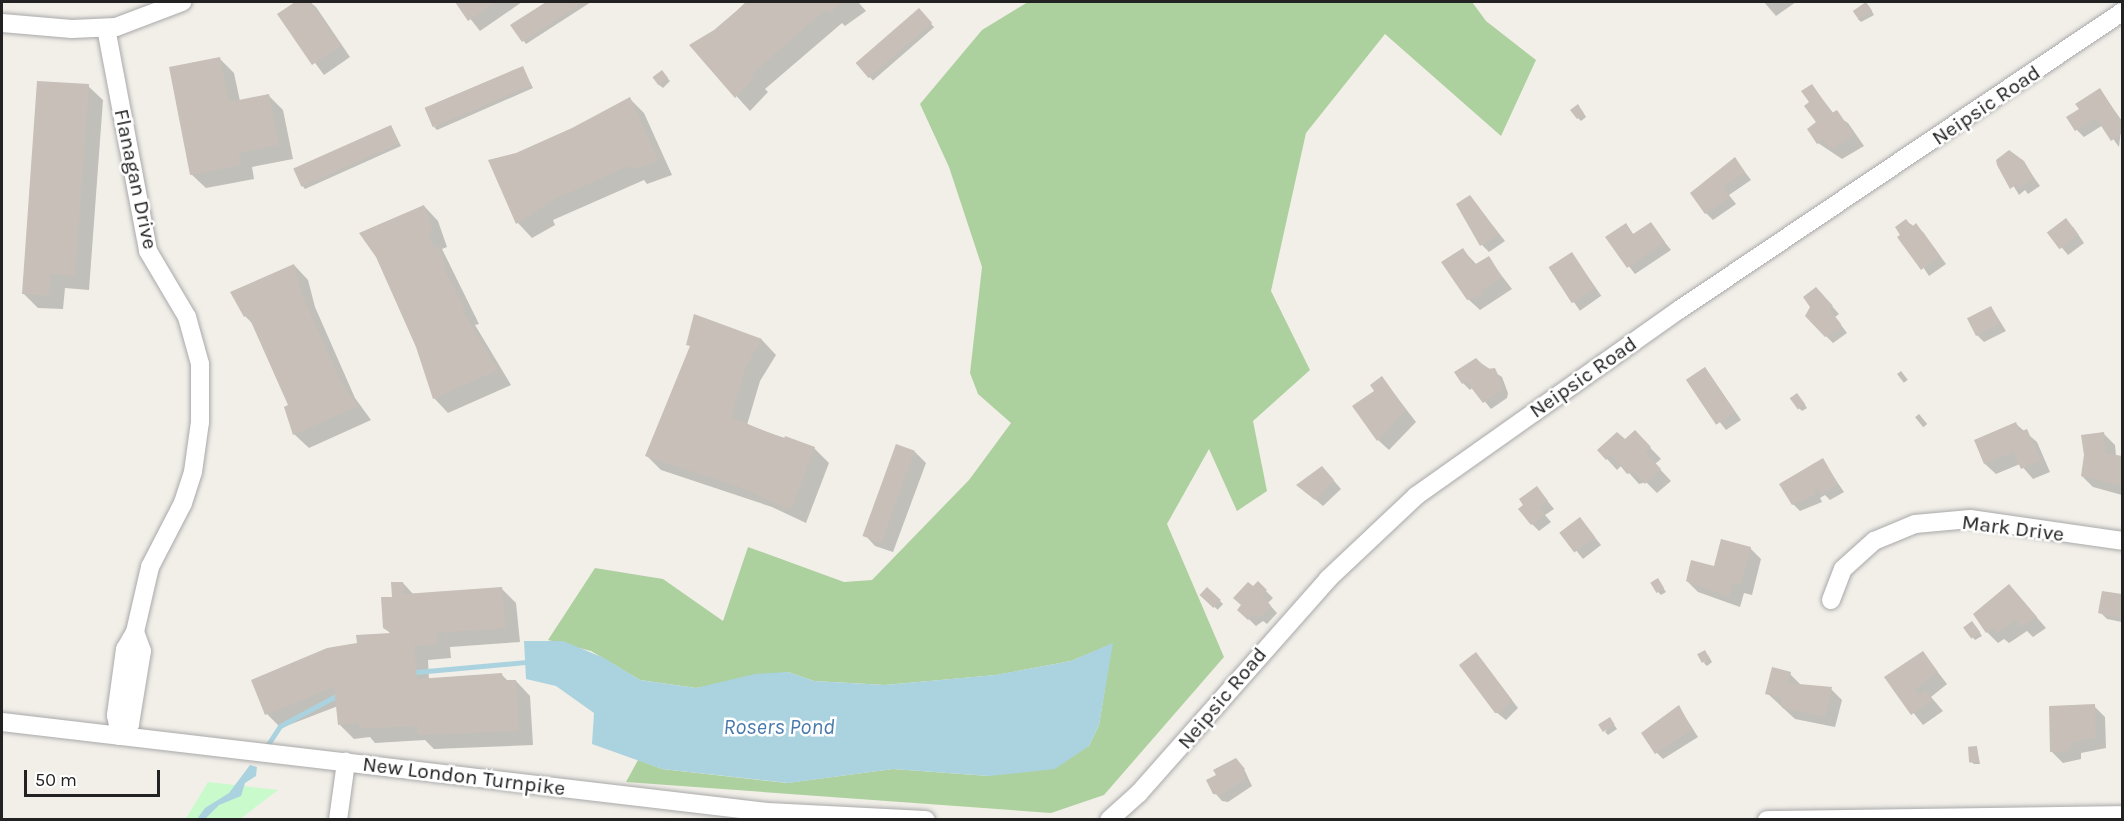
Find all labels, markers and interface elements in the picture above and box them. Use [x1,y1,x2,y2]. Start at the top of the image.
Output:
street label: Neipsic Road [1927,60,2045,150]
street label: Flanagan Drive [109,107,163,251]
street label: Neipsic Road [1525,331,1641,423]
street label: Mark Drive [1960,509,2066,547]
street label: Neipsic Road [1172,642,1272,754]
water label: Rosers Pond [723,715,835,741]
street label: New London Turnpike [361,751,567,801]
scale bar [27,758,164,796]
text: 50 m [35,769,77,791]

